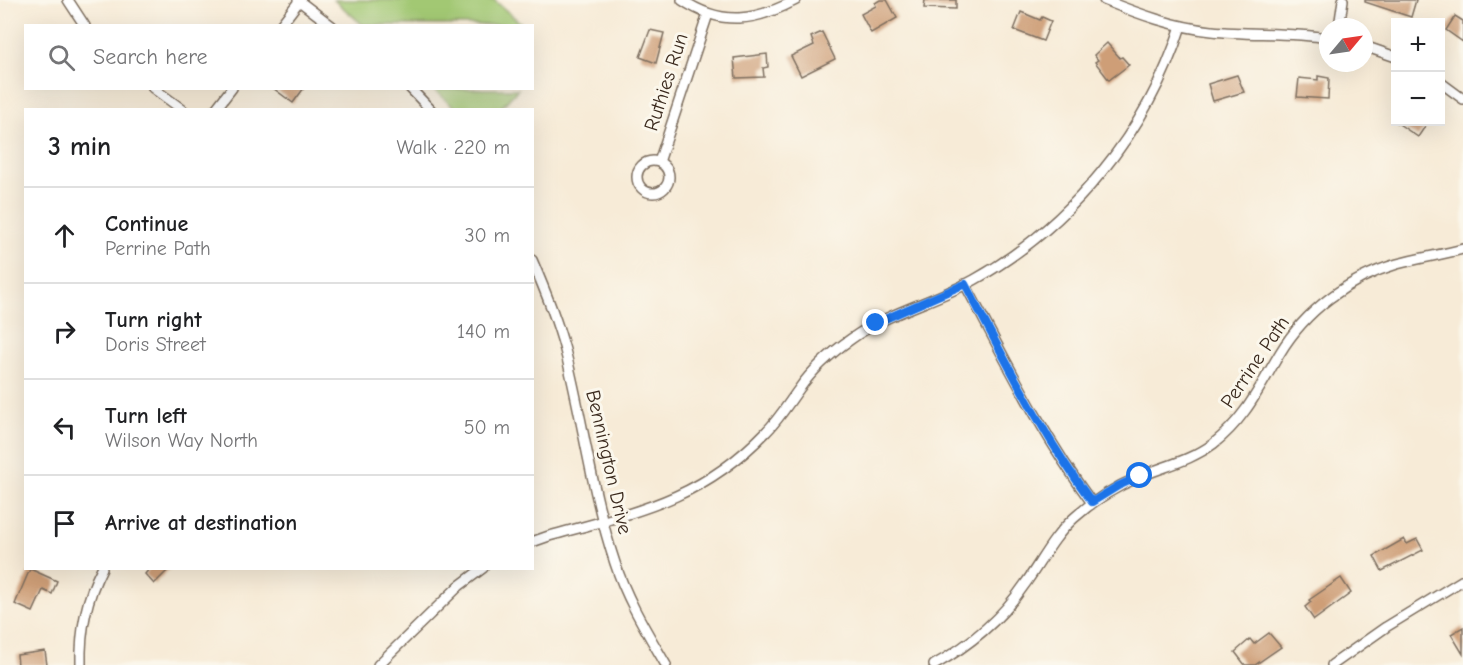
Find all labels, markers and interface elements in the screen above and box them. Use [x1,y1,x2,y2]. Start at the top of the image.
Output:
north arrow [1319,18,1373,72]
map controls [1391,18,1445,126]
button: + [1391,18,1445,72]
search box [24,24,534,90]
street label: Ruthies Run [639,30,693,134]
icon: search [45,41,78,74]
text: Search here [93,44,208,70]
button: − [1391,72,1445,126]
text: 3 min [48,132,111,162]
text: Walk · 220 m [396,136,510,159]
text: Continue [105,211,188,237]
icon: ahead [48,219,81,252]
text: 30 m [464,224,510,247]
text: Perrine Path [105,237,211,260]
text: Turn right [105,307,202,333]
route end [862,309,888,335]
street label: Perrine Path [1216,312,1294,412]
icon: right [48,315,81,348]
text: 140 m [457,320,510,343]
text: Doris Street [105,333,206,356]
street label: Bennington Drive [581,388,637,536]
text: Turn left [105,403,187,429]
icon: left [48,411,81,444]
text: 50 m [464,416,510,439]
text: Wilson Way North [105,429,258,452]
route start [1126,462,1152,488]
icon: arrive [48,507,81,540]
text: Arrive at destination [105,510,297,536]

